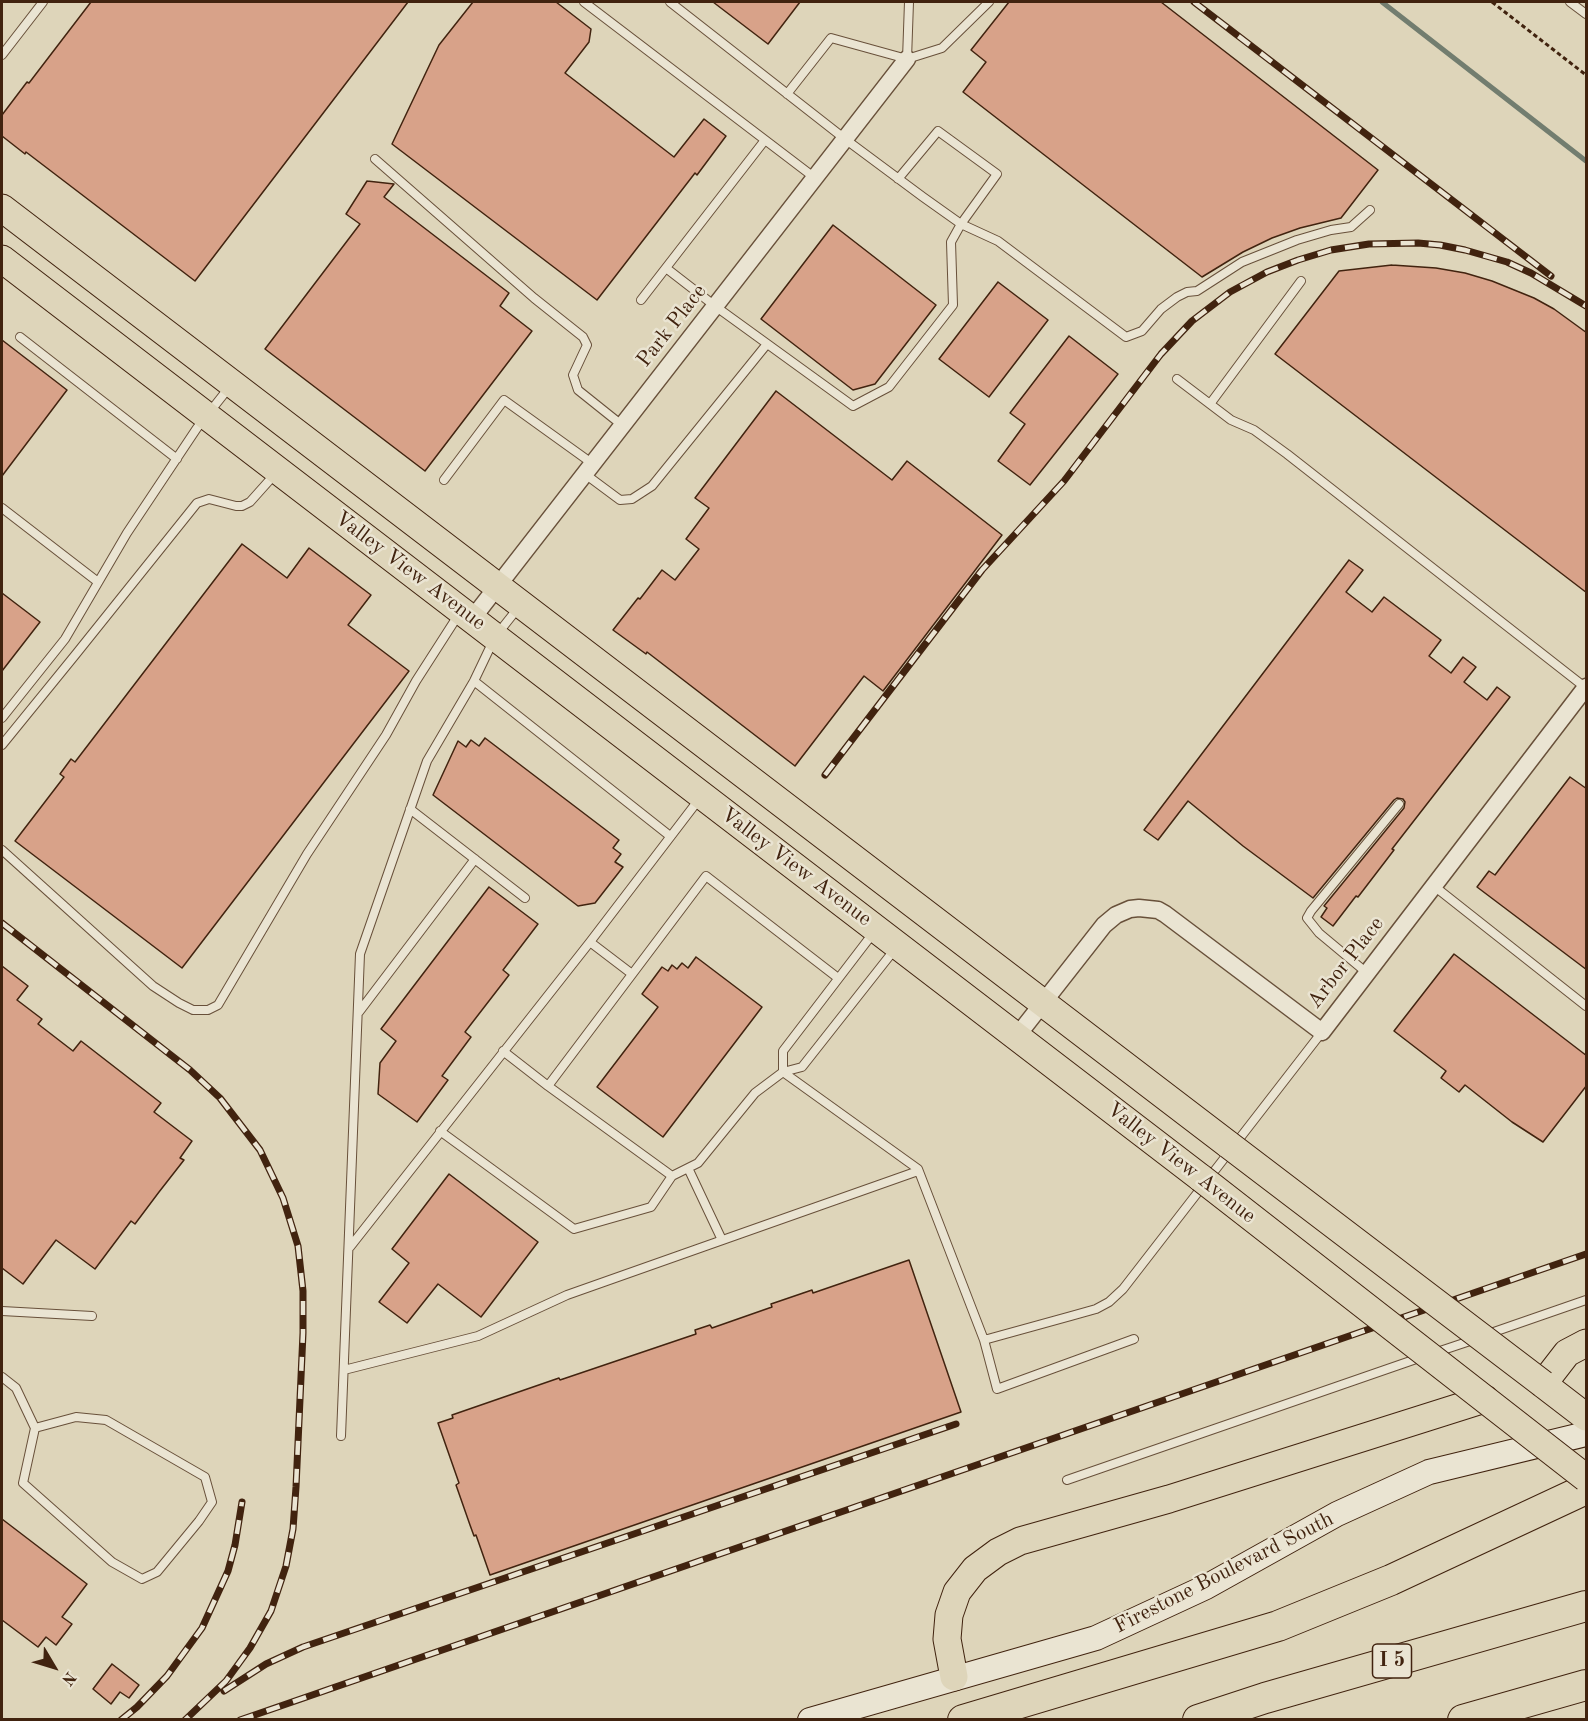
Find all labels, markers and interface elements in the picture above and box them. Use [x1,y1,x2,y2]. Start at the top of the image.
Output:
street label: Park Place [632,280,712,372]
street label: Valley View Avenue [330,506,490,636]
street label: Valley View Avenue [716,802,876,932]
street label: Arbor Place [1302,912,1390,1014]
street label: Valley View Avenue [1101,1097,1261,1229]
street label: Firestone Boulevard South [1110,1507,1338,1639]
north arrow [24,1637,84,1697]
road number: I 5 [1372,1644,1412,1678]
text: N [58,1668,78,1688]

